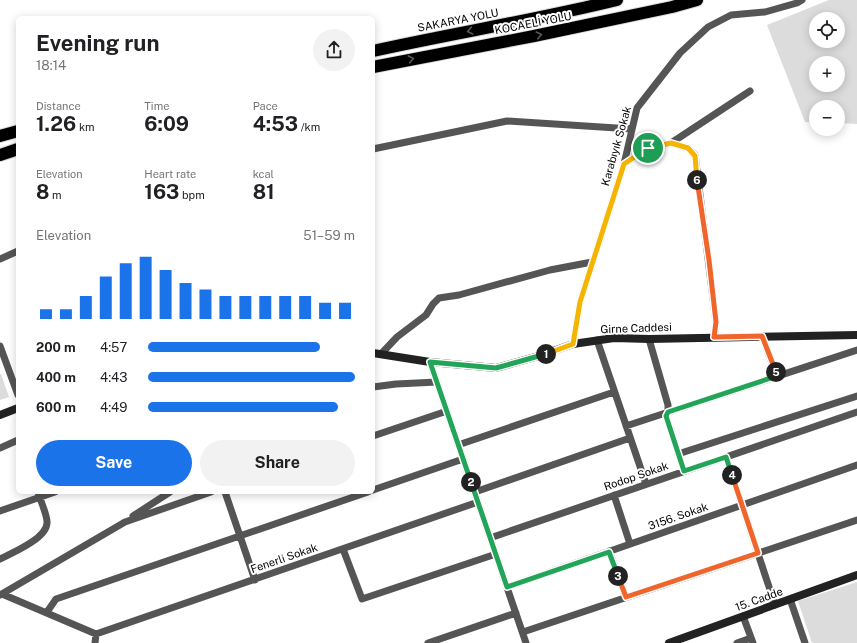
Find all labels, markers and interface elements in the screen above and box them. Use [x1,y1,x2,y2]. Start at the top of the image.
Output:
street label: SAKARYA YOLU [416,6,500,34]
street label: KOCAELİ YOLU [493,9,572,36]
map controls [809,12,845,136]
button: locate [809,12,845,48]
one-way arrow [466,26,473,35]
button: share [313,29,355,71]
text: Evening run [36,30,160,56]
one-way arrow [536,31,542,40]
one-way arrow [408,56,414,64]
button: + [809,56,845,92]
text: 18:14 [36,58,66,73]
text: Distance [36,100,81,112]
text: Time [144,100,169,112]
text: Pace [253,100,278,112]
button: − [809,100,845,136]
street label: Karabıyık Sokak [599,105,633,187]
text: 1.26 [36,112,76,136]
text: 6:09 [144,112,189,136]
text: 4:53 [253,112,298,136]
text: km [76,121,95,133]
text: /km [298,121,320,133]
pin [631,131,665,165]
icon: arrive [637,137,659,159]
text: Elevation [36,168,83,180]
text: Heart rate [144,168,196,180]
text: kcal [253,168,274,180]
pin: 6 [687,170,707,190]
text: 6 [693,174,701,186]
text: 8 [36,180,49,204]
text: 163 [144,180,179,204]
text: 81 [253,180,275,204]
text: m [49,189,62,201]
text: bpm [179,189,205,201]
text: Elevation [36,228,91,243]
text: 51–59 m [303,228,355,243]
street label: Girne Caddesi [600,321,672,335]
text: 200 m [36,340,76,355]
text: 4:57 [100,340,127,355]
pin: 1 [536,344,556,364]
text: 1 [544,348,548,360]
pin: 5 [766,362,786,382]
text: 5 [772,366,780,378]
text: 400 m [36,370,76,385]
text: 4:43 [100,370,127,385]
text: 600 m [36,400,76,415]
text: 4:49 [100,400,127,415]
button: Save [36,440,192,486]
button: Share [200,440,355,486]
street label: Rodop Sokak [602,459,670,493]
pin: 4 [722,465,742,485]
text: 4 [728,469,736,481]
pin: 2 [461,472,481,492]
text: 2 [468,476,475,488]
street label: 3156. Sokak [647,500,709,532]
street label: Fenerli Sokak [249,541,319,575]
pin: 3 [608,566,628,586]
text: 3 [614,570,622,582]
street label: 15. Cadde [734,585,784,613]

